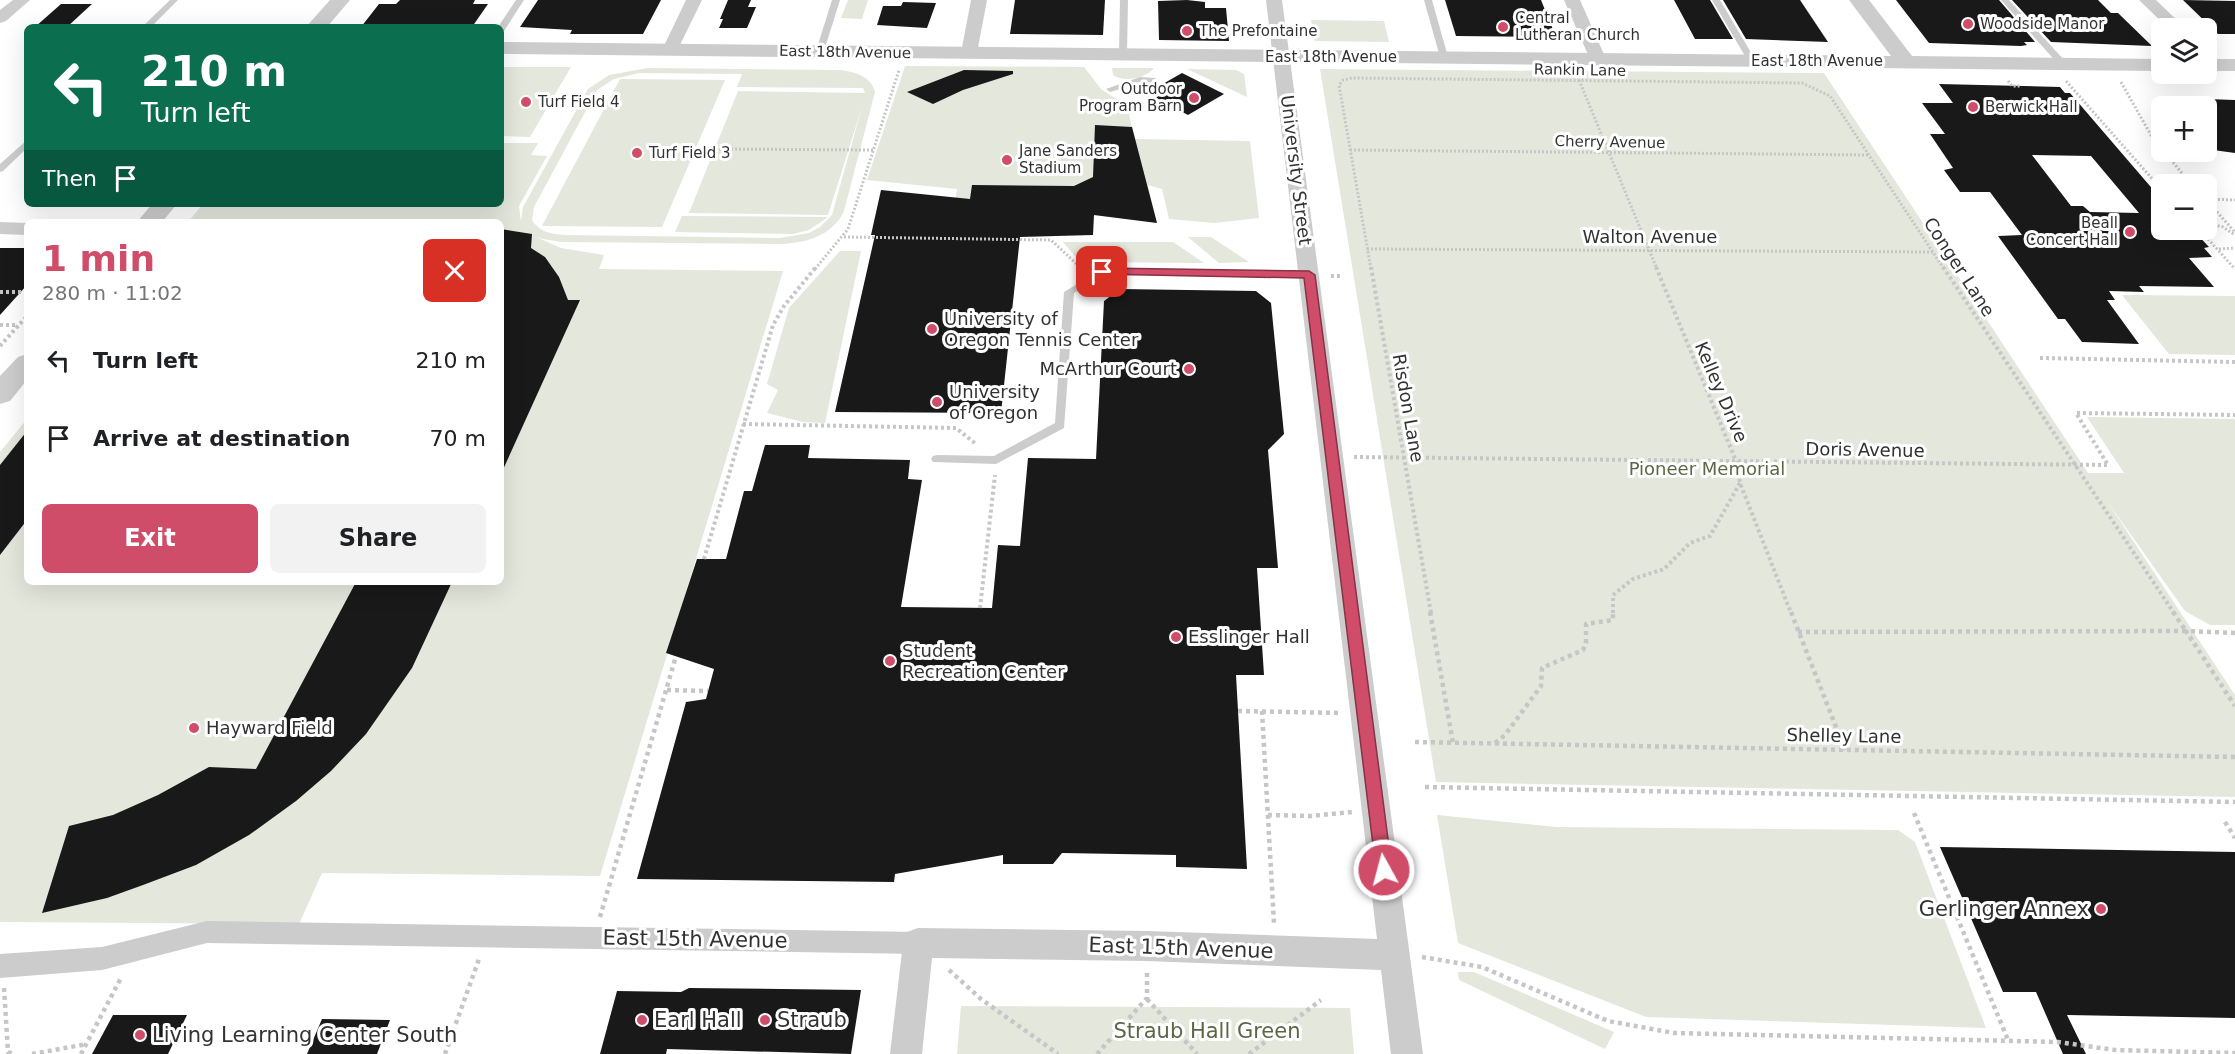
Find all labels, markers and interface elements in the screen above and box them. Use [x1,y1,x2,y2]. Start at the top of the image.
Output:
place label: Central Lutheran Church [1515,9,1640,44]
place label: Woodside Manor [1980,15,2105,33]
marker: Woodside Manor [1961,17,1975,31]
map controls [2151,18,2217,240]
button: layers [2151,18,2217,84]
marker: Central Lutheran Church [1496,20,1510,34]
place label: The Prefontaine [1198,22,1317,40]
marker: The Prefontaine [1180,24,1194,38]
street label: East 18th Avenue [779,42,911,62]
text: 210 m [141,47,287,96]
icon: left [42,48,120,126]
street label: East 18th Avenue [1265,48,1397,66]
street label: East 18th Avenue [1751,52,1883,70]
street label: Rankin Lane [1534,60,1626,80]
place label: Outdoor Program Barn [1079,80,1183,115]
marker: Outdoor Program Barn [1187,91,1201,105]
place label: Turf Field 4 [537,93,620,111]
street label: University Street [1277,94,1316,246]
marker: Turf Field 4 [519,95,533,109]
button: + [2151,96,2217,162]
text: Turn left [141,97,251,128]
place label: Berwick Hall [1985,98,2078,116]
marker: Berwick Hall [1966,100,1980,114]
street label: Cherry Avenue [1555,132,1665,152]
place label: Jane Sanders Stadium [1018,142,1117,177]
place label: Turf Field 3 [648,144,731,162]
marker: Turf Field 3 [630,146,644,160]
marker: Jane Sanders Stadium [1000,153,1014,167]
icon: arrive [109,162,142,195]
text: Then [42,166,97,191]
button: − [2151,174,2217,240]
street label: Conger Lane [1920,213,1999,320]
place label: Beall Concert Hall [2026,214,2118,249]
marker: Beall Concert Hall [2123,225,2137,239]
street label: Walton Avenue [1583,226,1717,247]
text: 1 min [42,238,155,279]
button: close [423,239,486,302]
pin [1076,246,1127,297]
icon: arrive [1085,255,1118,288]
text: 280 m · 11:02 [42,281,183,305]
place label: University of Oregon Tennis Center [944,308,1139,350]
marker: University of Oregon Tennis Center [925,322,939,336]
street label: Kelley Drive [1691,338,1752,445]
icon: left [42,344,75,377]
text: Turn left [93,348,198,373]
text: 210 m [416,348,486,373]
street label: Risdon Lane [1389,352,1428,464]
place label: McArthur Court [1039,358,1177,379]
marker: McArthur Court [1182,362,1196,376]
place label: University of Oregon [949,381,1040,423]
marker: University of Oregon [930,395,944,409]
icon: arrive [42,422,75,455]
text: Arrive at destination [93,426,350,451]
text: 70 m [430,426,486,451]
street label: Doris Avenue [1805,438,1925,461]
park label: Pioneer Memorial [1629,458,1785,479]
button: Exit [42,504,258,573]
button: Share [270,504,486,573]
place label: Esslinger Hall [1188,626,1310,647]
marker: Esslinger Hall [1169,630,1183,644]
place label: Student Recreation Center [902,640,1065,682]
marker: Student Recreation Center [883,654,897,668]
place label: Hayward Field [206,717,333,738]
marker: Hayward Field [187,721,201,735]
street label: Shelley Lane [1786,724,1902,747]
position arrow [1352,838,1416,902]
place label: Gerlinger Annex [1919,897,2089,921]
marker: Gerlinger Annex [2094,902,2108,916]
street label: East 15th Avenue [602,925,788,953]
street label: East 15th Avenue [1088,933,1274,963]
place label: Earl Hall [654,1008,742,1032]
place label: Straub [777,1008,847,1032]
marker: Earl Hall [635,1013,649,1027]
marker: Straub [758,1013,772,1027]
park label: Straub Hall Green [1114,1019,1300,1043]
place label: Living Learning Center South [152,1023,457,1047]
marker: Living Learning Center South [133,1028,147,1042]

